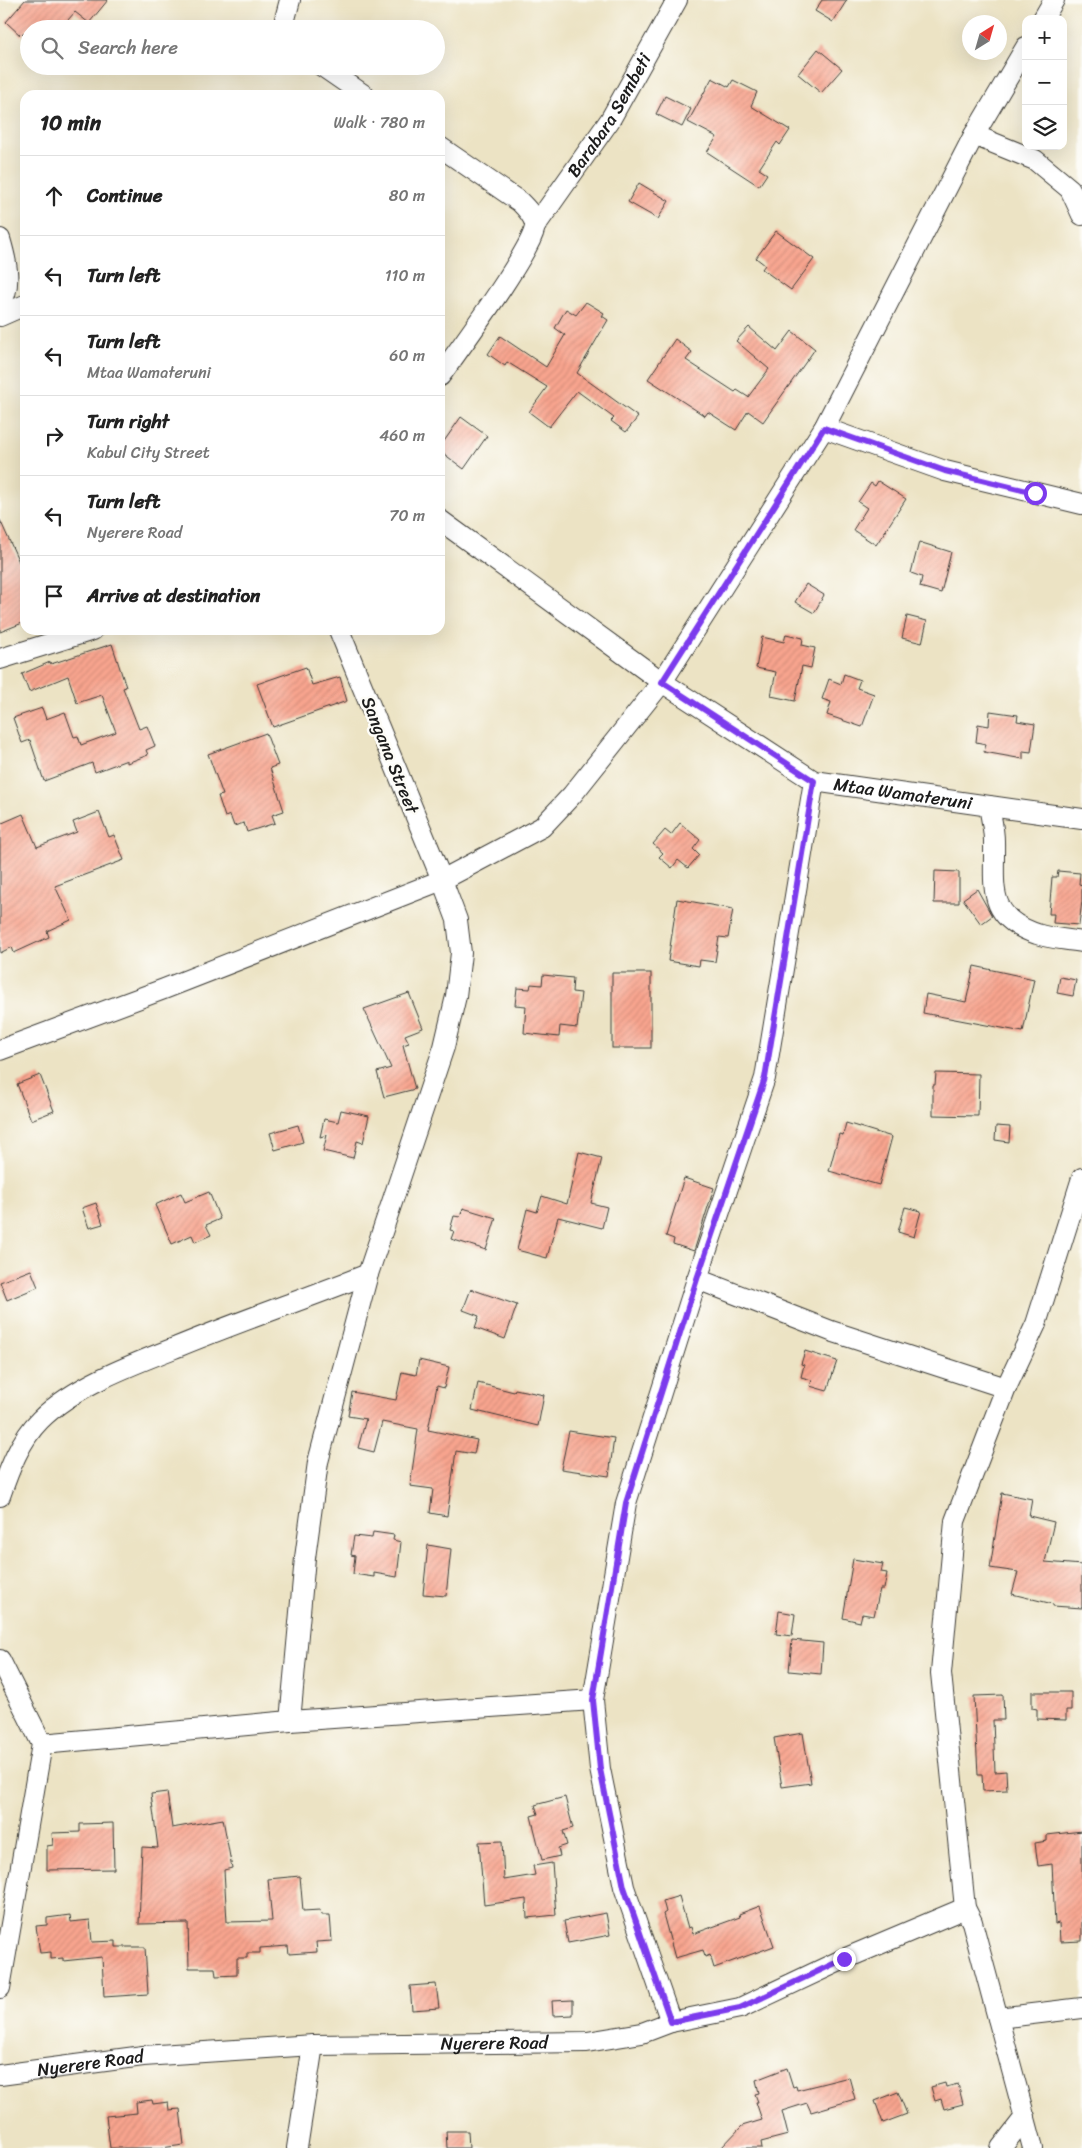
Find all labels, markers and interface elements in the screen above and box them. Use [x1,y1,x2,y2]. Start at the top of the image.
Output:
north arrow [962,15,1007,60]
map controls [1022,15,1067,150]
button: + [1022,15,1067,60]
search box [20,20,445,75]
text: Search here [78,31,178,64]
icon: search [38,34,66,62]
street label: Barabara Sembeti [558,46,661,184]
button: − [1022,60,1067,105]
text: 10 min [40,104,101,142]
button: layers [1022,105,1067,150]
text: Walk · 780 m [334,108,425,137]
text: Continue [87,179,163,212]
text: 80 m [389,181,425,210]
icon: ahead [40,182,68,210]
text: Turn left [87,259,160,292]
text: 110 m [385,261,425,290]
icon: left [40,262,68,290]
text: Turn left [87,325,160,358]
text: 60 m [389,341,425,370]
icon: left [40,342,68,370]
text: Mtaa Wamateruni [87,358,211,387]
text: Turn right [87,405,169,438]
text: 460 m [379,421,425,450]
icon: right [40,422,68,450]
text: Kabul City Street [87,438,210,467]
route start [1024,482,1047,505]
text: Turn left [87,485,160,518]
text: 70 m [389,501,425,530]
icon: left [40,502,68,530]
text: Nyerere Road [87,518,182,547]
text: Arrive at destination [87,579,260,612]
icon: arrive [40,582,68,610]
street label: Sangana Street [352,692,428,819]
street label: Mtaa Wamateruni [832,768,975,819]
route end [833,1948,856,1971]
street label: Nyerere Road [441,2026,550,2060]
street label: Nyerere Road [35,2040,147,2086]

